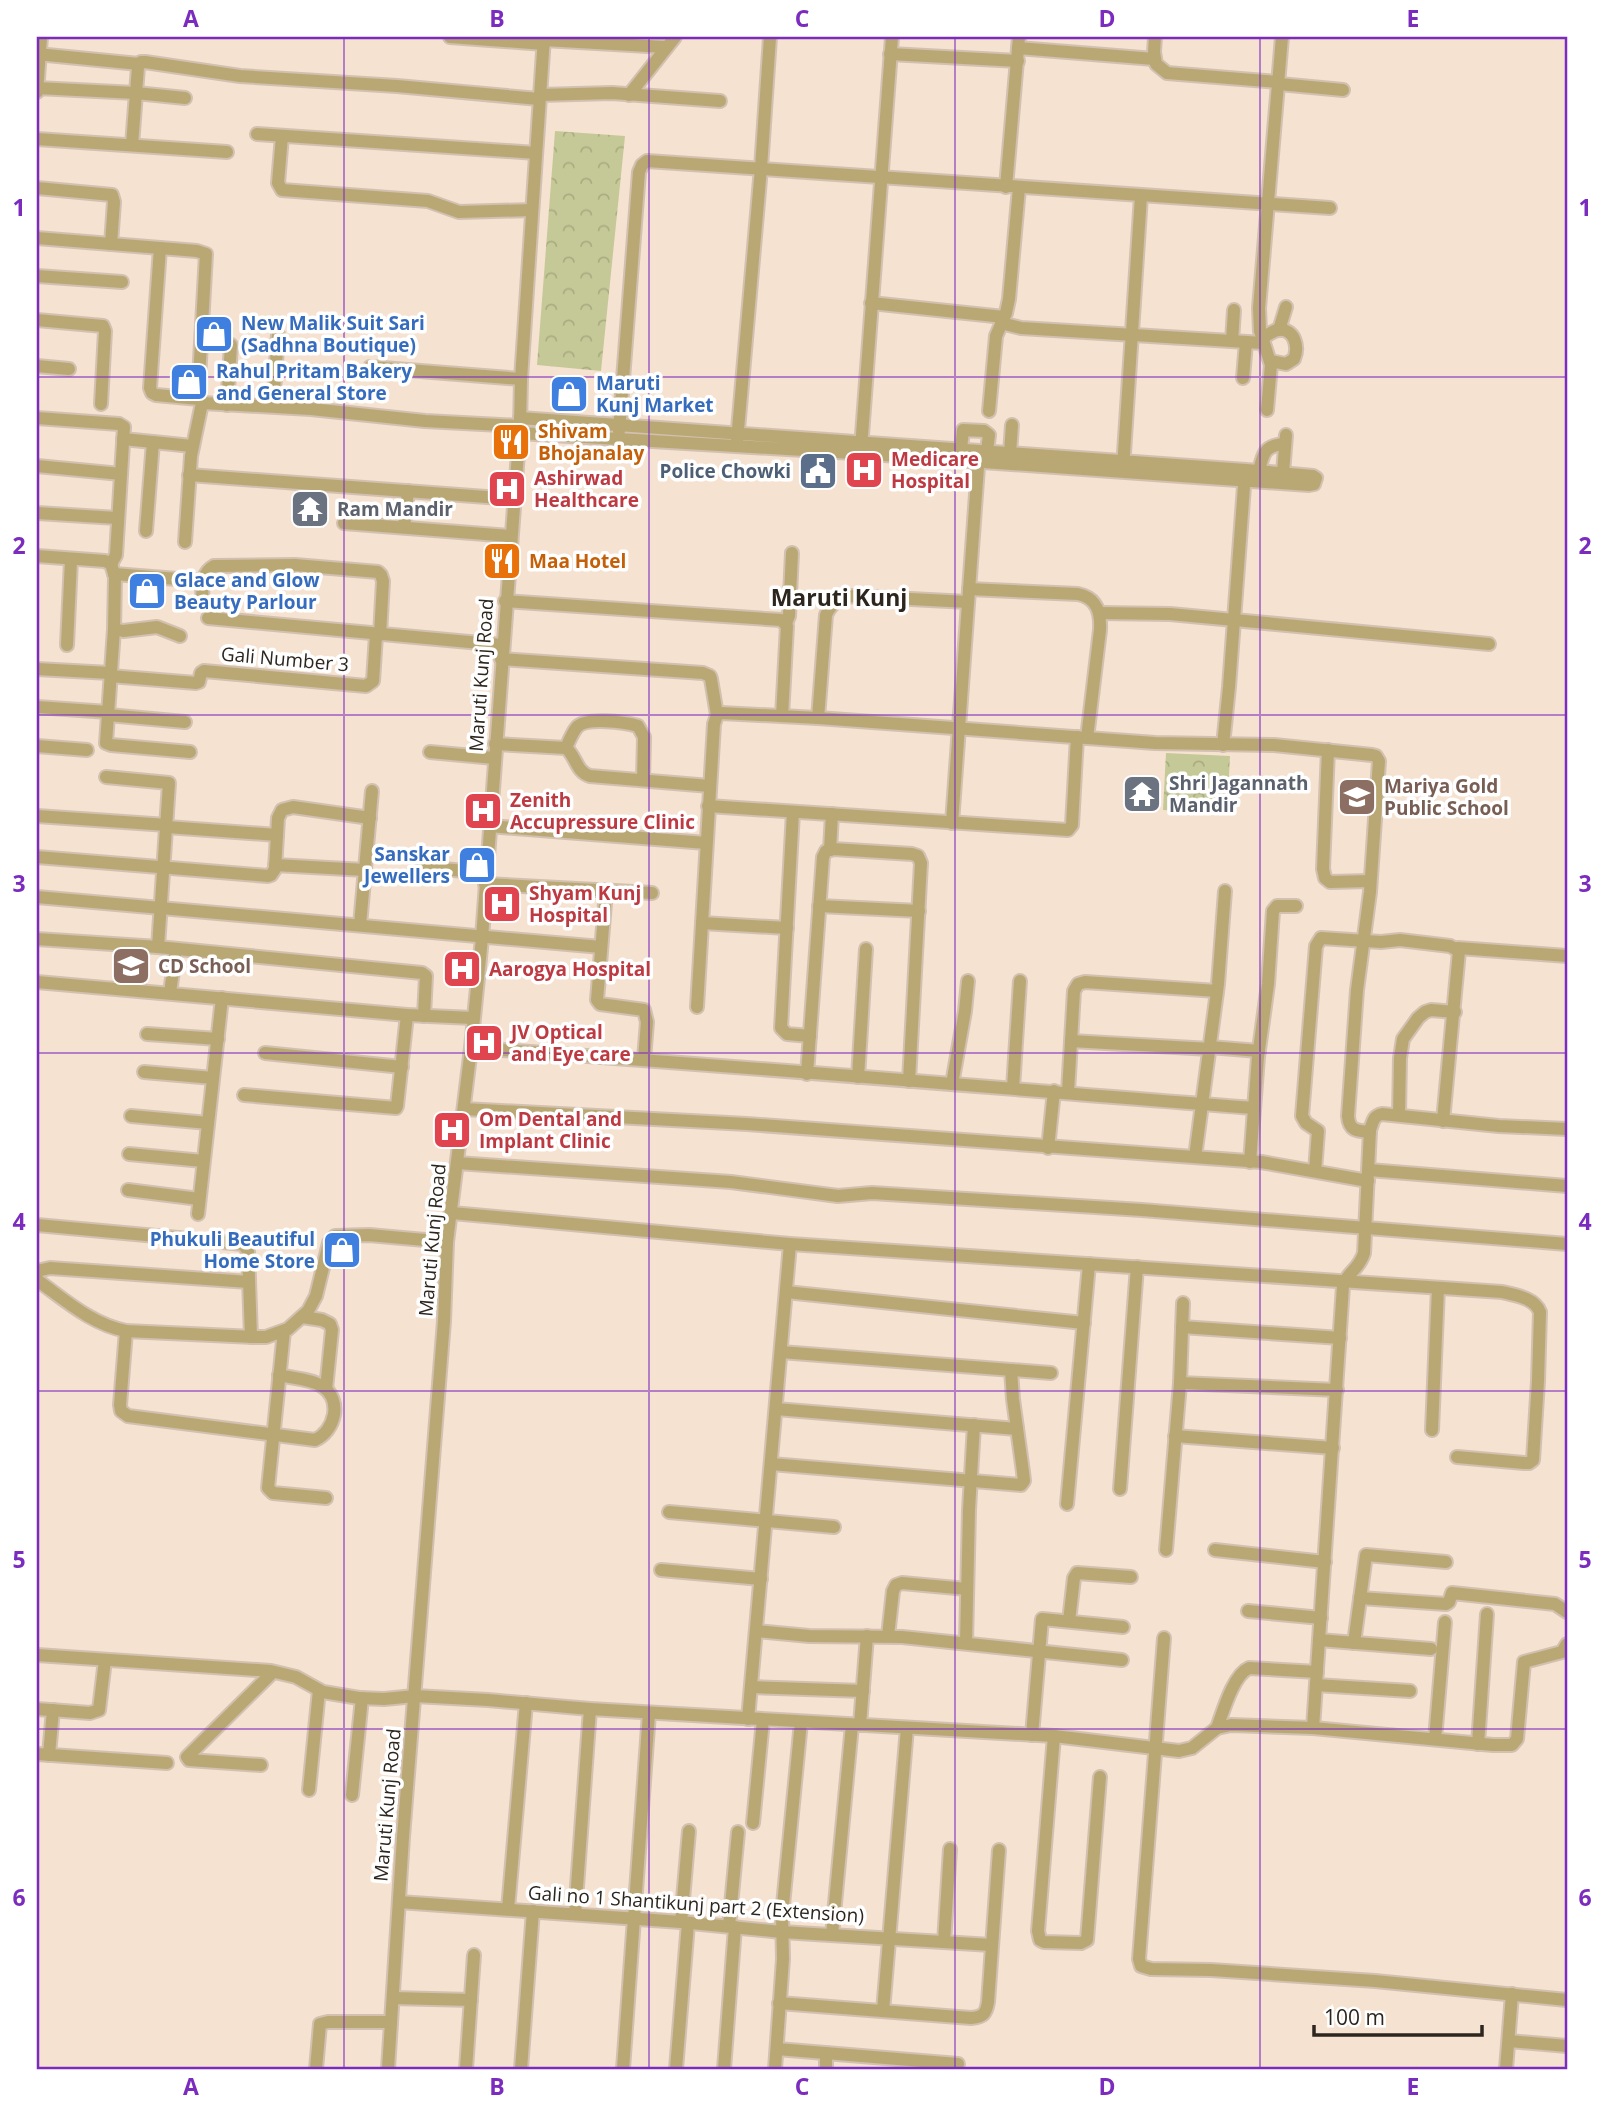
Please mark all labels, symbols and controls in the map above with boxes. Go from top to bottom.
text: A [183,2,199,34]
text: B [489,2,505,34]
text: C [795,2,809,34]
text: D [1098,2,1116,34]
text: E [1407,2,1419,34]
text: 1 [12,191,26,223]
text: 1 [1578,191,1592,223]
place label: New Malik Suit Sari (Sadhna Boutique) [241,310,425,358]
shop icon: New Malik Suit Sari (Sadhna Boutique) [193,313,235,355]
place label: Rahul Pritam Bakery and General Store [216,358,412,406]
shop icon: Rahul Pritam Bakery and General Store [168,361,210,403]
place label: Maruti Kunj Market [596,370,714,418]
shop icon: Maruti Kunj Market [548,373,590,415]
place label: Shivam Bhojanalay [538,418,645,466]
restaurant icon: Shivam Bhojanalay [490,421,532,463]
place label: Medicare Hospital [891,446,979,494]
hospital icon: Medicare Hospital [843,449,885,491]
public building icon: Police Chowki [797,450,839,492]
place label: Police Chowki [660,458,791,484]
place label: Ashirwad Healthcare [534,465,639,513]
hospital icon: Ashirwad Healthcare [486,468,528,510]
temple icon: Ram Mandir [289,488,331,530]
place label: Ram Mandir [337,496,453,522]
text: 2 [12,529,26,561]
text: 2 [1578,529,1592,561]
restaurant icon: Maa Hotel [481,540,523,582]
place label: Maa Hotel [529,548,626,574]
place label: Glace and Glow Beauty Parlour [174,567,320,615]
shop icon: Glace and Glow Beauty Parlour [126,570,168,612]
district label: Maruti Kunj [771,581,907,613]
street label: Maruti Kunj Road [463,597,499,753]
street label: Gali Number 3 [220,640,350,678]
place label: Shri Jagannath Mandir [1169,770,1308,818]
temple icon: Shri Jagannath Mandir [1121,773,1163,815]
place label: Mariya Gold Public School [1384,773,1509,821]
school or university icon: Mariya Gold Public School [1336,776,1378,818]
place label: Zenith Accupressure Clinic [510,787,695,835]
hospital icon: Zenith Accupressure Clinic [462,790,504,832]
place label: Sanskar Jewellers [362,841,450,889]
shop icon: Sanskar Jewellers [456,844,498,886]
text: 3 [12,867,26,899]
text: 3 [1578,867,1592,899]
place label: Shyam Kunj Hospital [529,880,641,928]
hospital icon: Shyam Kunj Hospital [481,883,523,925]
school or university icon: CD School [110,945,152,987]
hospital icon: Aarogya Hospital [441,948,483,990]
place label: CD School [158,953,251,979]
place label: Aarogya Hospital [489,956,651,982]
place label: JV Optical and Eye care [509,1019,631,1067]
hospital icon: JV Optical and Eye care [463,1022,505,1064]
place label: Om Dental and Implant Clinic [479,1106,622,1154]
hospital icon: Om Dental and Implant Clinic [431,1109,473,1151]
street label: Maruti Kunj Road [412,1162,452,1318]
text: 4 [12,1205,26,1237]
text: 4 [1578,1205,1592,1237]
place label: Phukuli Beautiful Home Store [150,1226,315,1274]
shop icon: Phukuli Beautiful Home Store [321,1229,363,1271]
text: 5 [12,1543,26,1575]
text: 5 [1578,1543,1592,1575]
street label: Maruti Kunj Road [367,1727,407,1883]
street label: Gali no 1 Shantikunj part 2 (Extension) [527,1879,865,1929]
text: 6 [12,1881,26,1913]
text: 6 [1578,1881,1592,1913]
scale bar [1314,1994,1482,2038]
text: 100 m [1324,2003,1385,2031]
text: A [183,2070,199,2102]
text: B [489,2070,505,2102]
text: C [795,2070,809,2102]
text: D [1098,2070,1116,2102]
text: E [1407,2070,1419,2102]

